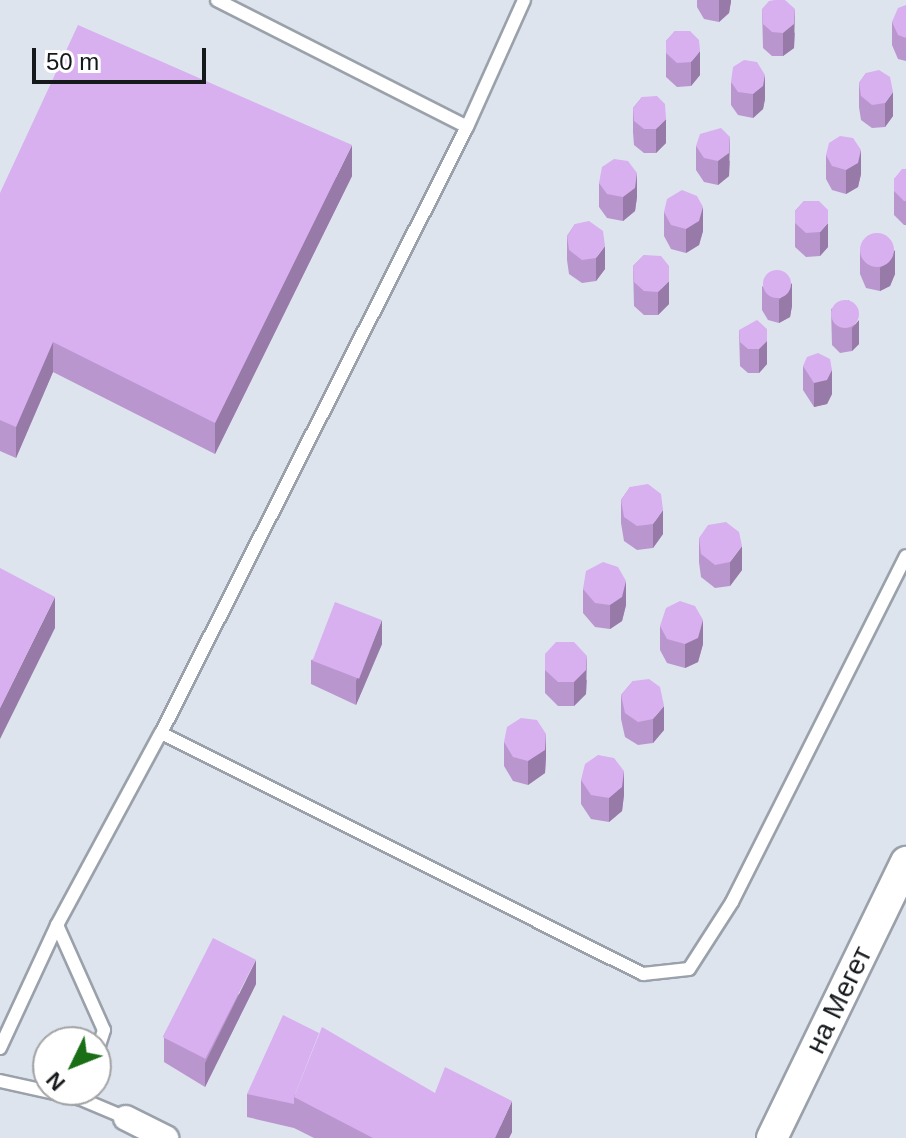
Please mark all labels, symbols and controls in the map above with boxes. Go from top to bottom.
scale bar [36,32,210,82]
text: 50 m [46,48,99,75]
street label: на Мегет [799,941,879,1059]
north arrow [32,1026,112,1106]
text: N [41,1067,70,1096]

